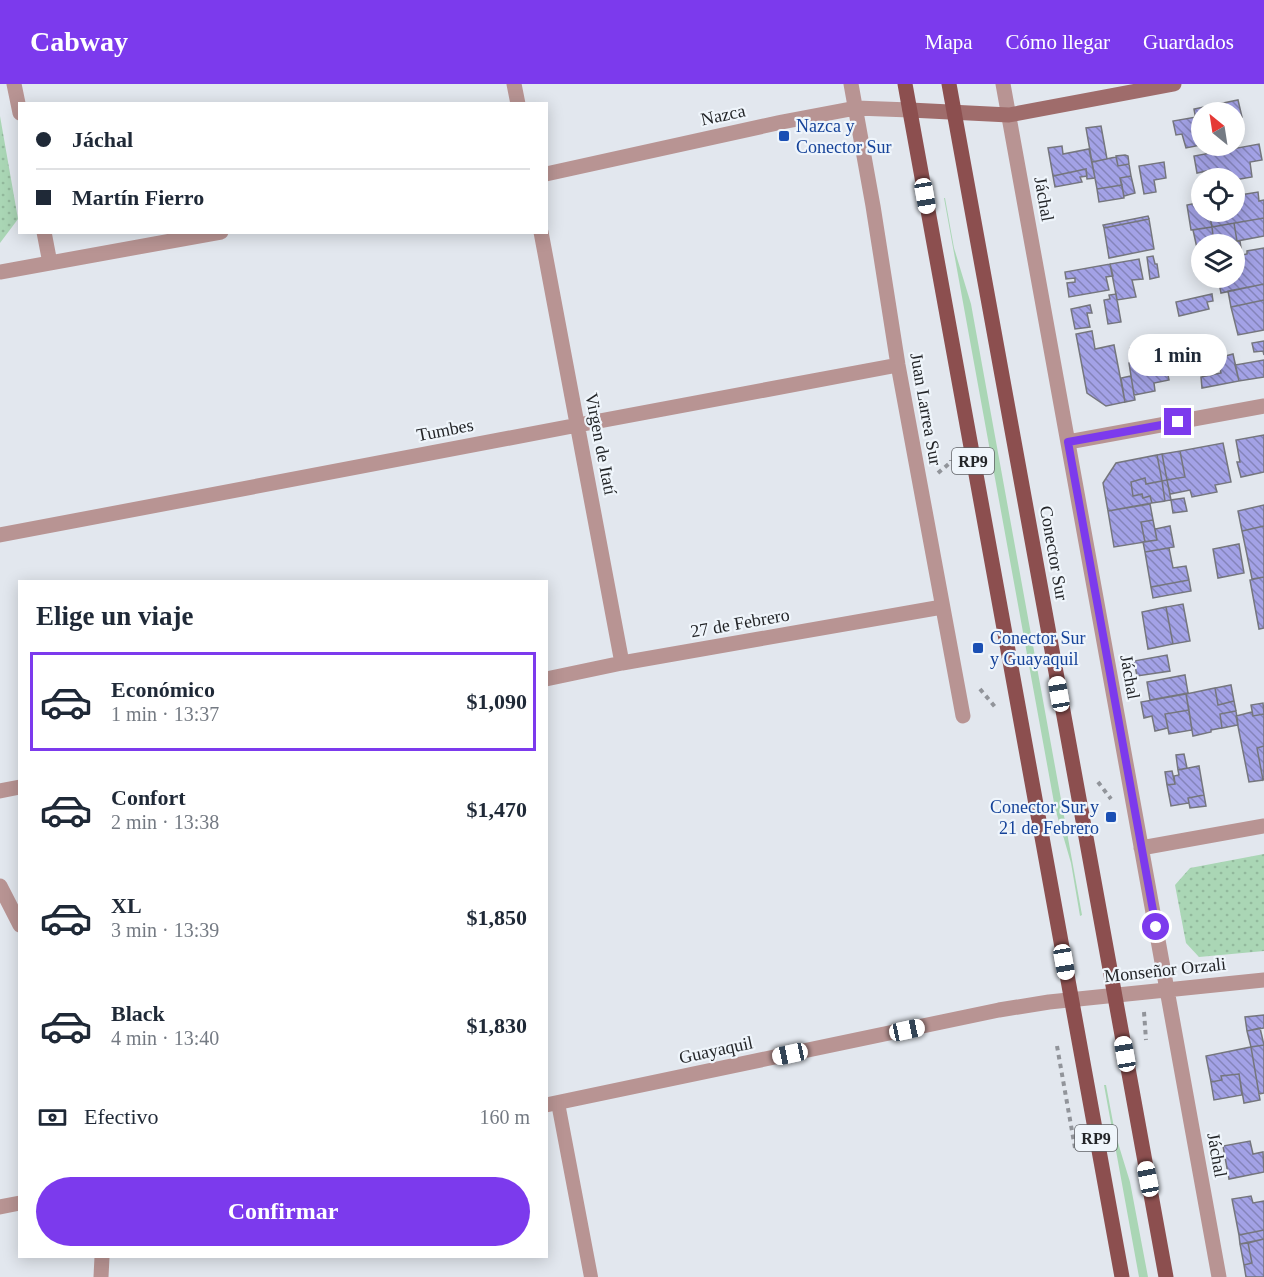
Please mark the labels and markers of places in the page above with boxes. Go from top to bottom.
place label: Nazca y Conector Sur [796,116,891,157]
marker: Nazca y Conector Sur [777,129,791,143]
place label: Conector Sur y Guayaquil [990,628,1085,669]
marker: Conector Sur y Guayaquil [971,641,985,655]
place label: Conector Sur y 21 de Febrero [990,797,1099,838]
marker: Conector Sur y 21 de Febrero [1104,810,1118,824]

